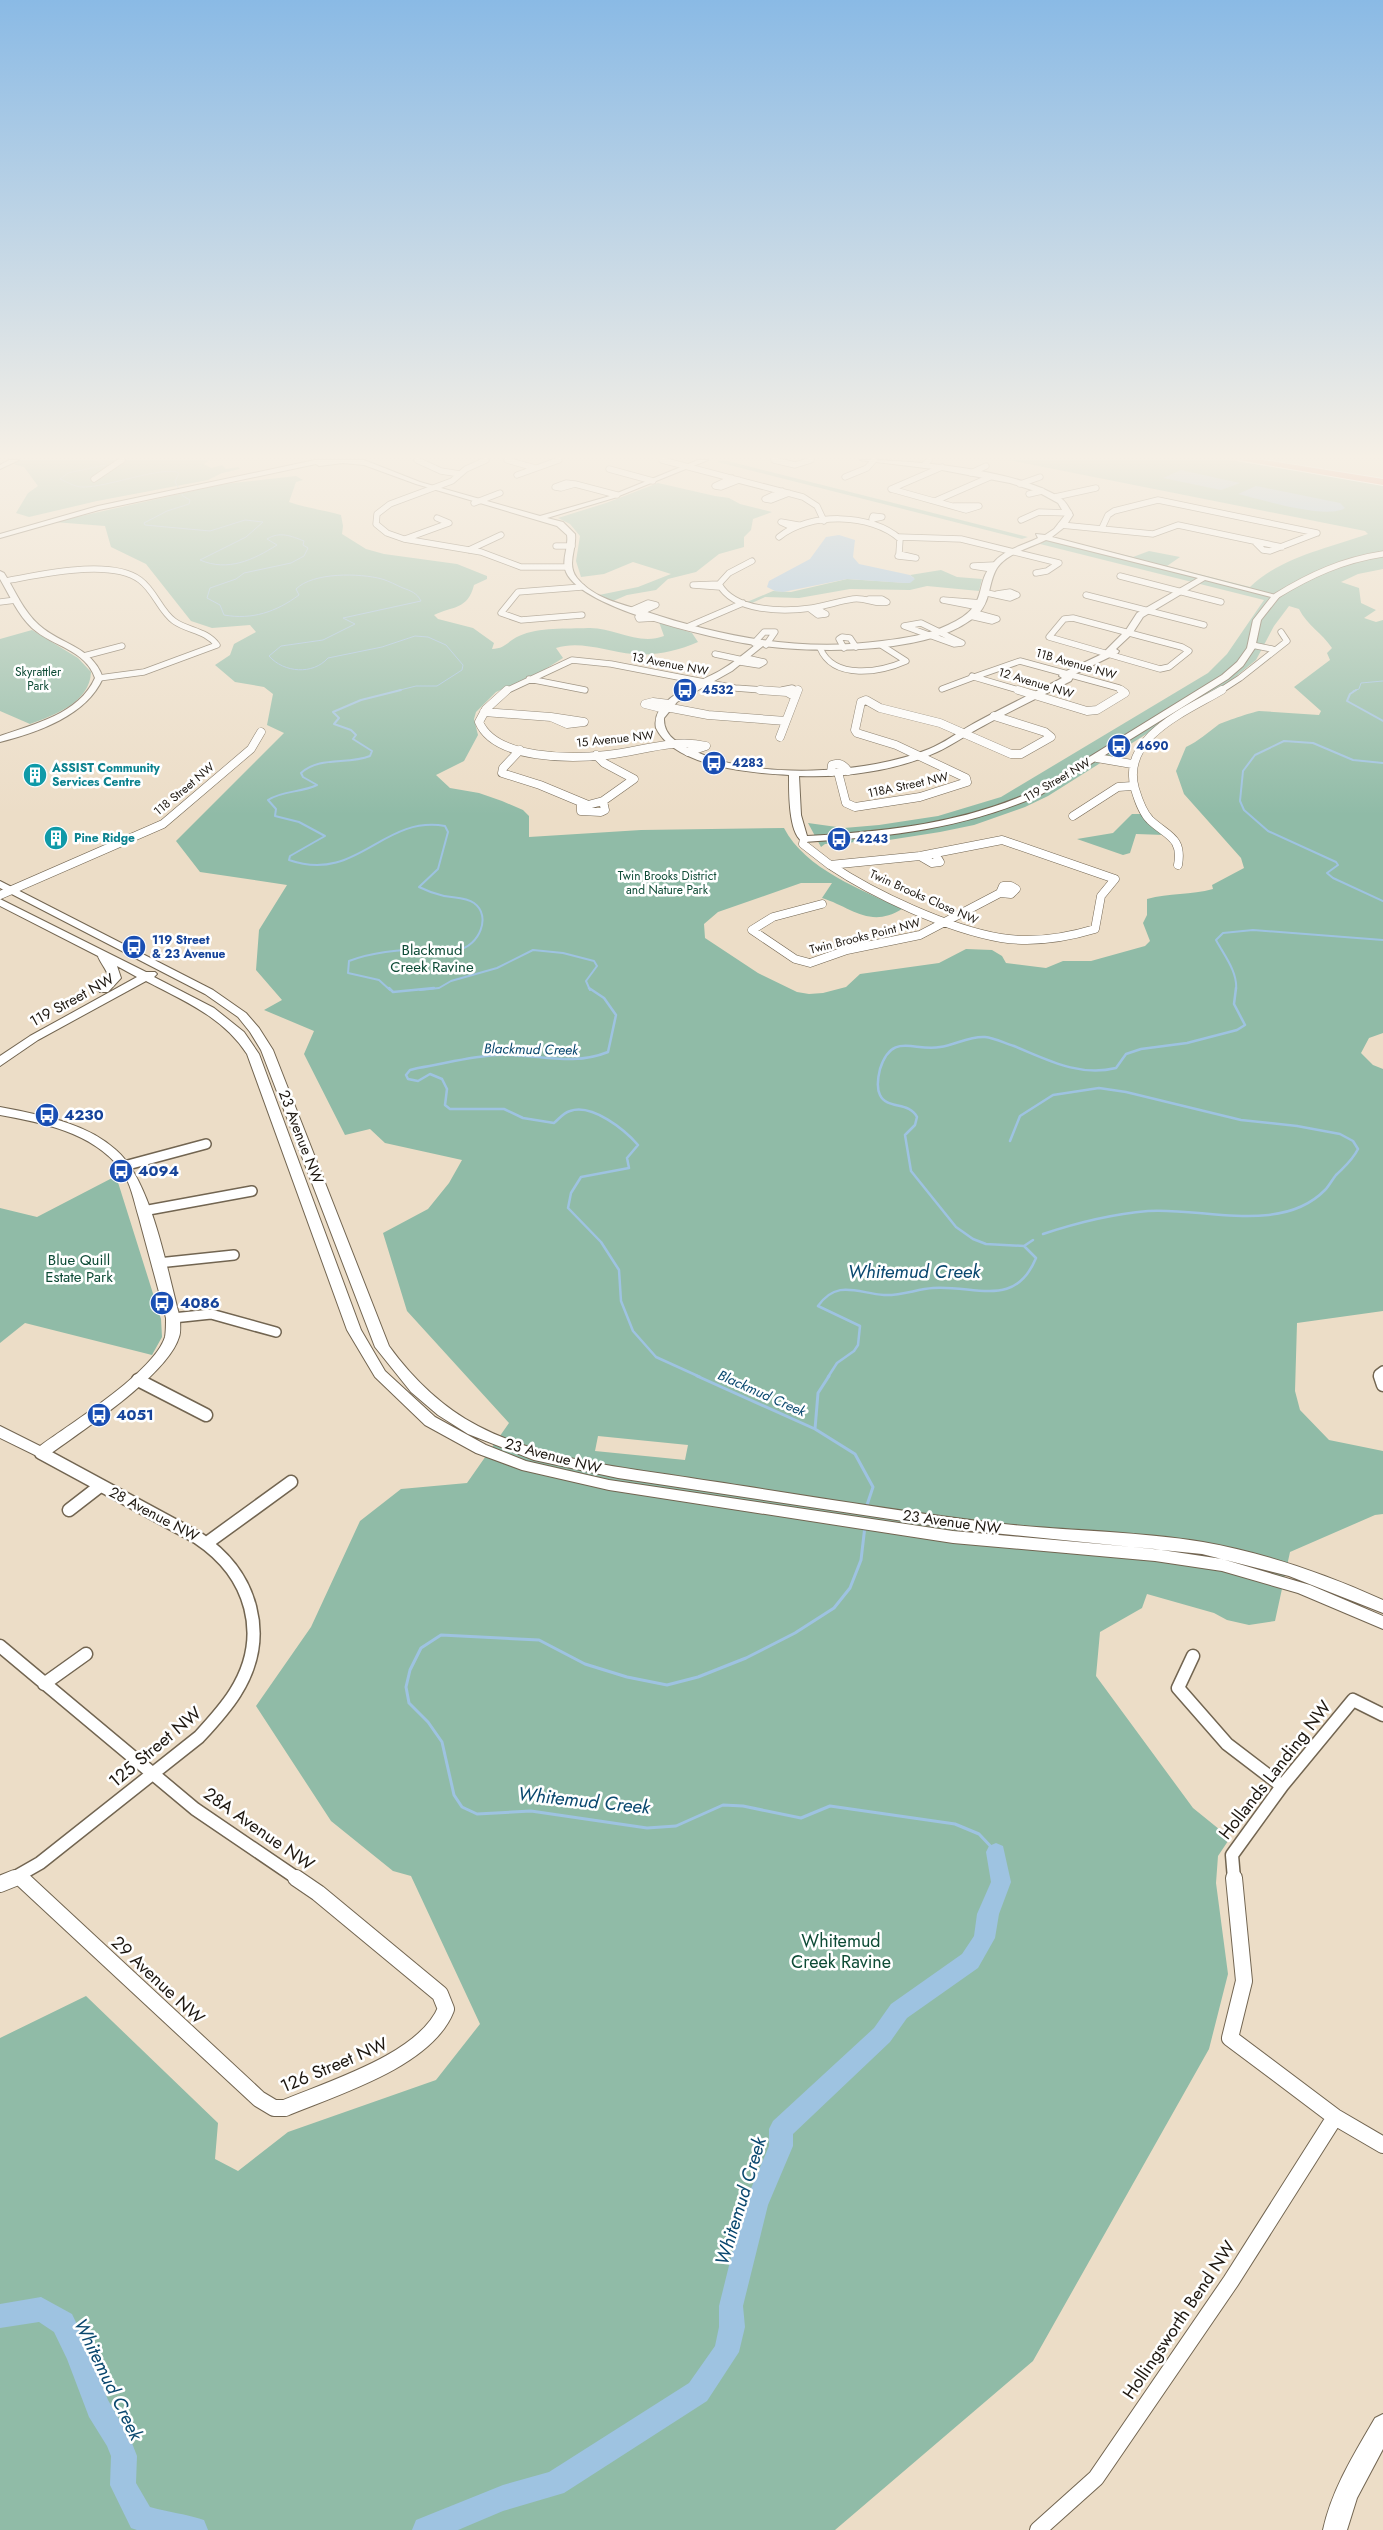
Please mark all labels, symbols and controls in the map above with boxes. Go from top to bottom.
street label: 11B Avenue NW [1033,644,1119,684]
street label: 13 Avenue NW [630,648,710,680]
park label: Skyrattler Park [15,663,62,695]
street label: 12 Avenue NW [996,663,1076,703]
bus stop icon: 4532 [672,677,698,703]
place label: 4532 [702,681,734,699]
street label: 15 Avenue NW [575,726,655,752]
bus stop icon: 4690 [1106,733,1132,759]
place label: 4690 [1136,737,1168,755]
bus stop icon: 4283 [701,750,727,776]
street label: 119 Street NW [1020,753,1094,806]
place label: 4283 [732,754,764,772]
street label: 118 Street NW [150,758,218,820]
place label: ASSIST Community Services Centre [51,759,161,791]
building icon: ASSIST Community Services Centre [22,762,48,788]
street label: 118A Street NW [866,768,950,802]
building icon: Pine Ridge [43,825,69,851]
bus stop icon: 4243 [826,826,852,852]
place label: Pine Ridge [74,829,135,847]
place label: 4243 [856,830,889,848]
street label: Twin Brooks Close NW [867,865,981,929]
park label: Twin Brooks District and Nature Park [618,867,716,899]
street label: Twin Brooks Point NW [808,913,922,958]
place label: 119 Street & 23 Avenue [152,931,226,963]
bus stop icon: 119 Street & 23 Avenue [121,934,147,960]
park label: Blackmud Creek Ravine [390,939,474,978]
street label: 119 Street NW [26,968,118,1032]
water label: Blackmud Creek [484,1038,579,1060]
street label: 23 Avenue NW [273,1087,329,1187]
bus stop icon: 4230 [34,1102,60,1128]
place label: 4230 [64,1104,104,1126]
bus stop icon: 4094 [108,1158,134,1184]
place label: 4094 [138,1160,179,1182]
park label: Blue Quill Estate Park [45,1249,113,1288]
water label: Whitemud Creek [848,1258,981,1285]
bus stop icon: 4086 [149,1290,175,1316]
place label: 4086 [180,1292,220,1314]
water label: Blackmud Creek [715,1365,810,1422]
bus stop icon: 4051 [86,1402,112,1428]
place label: 4051 [116,1404,154,1426]
street label: 23 Avenue NW [502,1433,604,1479]
street label: 28 Avenue NW [105,1481,203,1547]
street label: 23 Avenue NW [901,1504,1003,1540]
street label: Hollands Landing NW [1212,1695,1338,1845]
street label: 125 Street NW [103,1700,207,1794]
water label: Whitemud Creek [517,1780,652,1821]
street label: 28A Avenue NW [198,1781,320,1877]
park label: Whitemud Creek Ravine [791,1928,891,1975]
street label: 29 Avenue NW [106,1930,211,2030]
street label: 126 Street NW [276,2031,392,2099]
water label: Whitemud Creek [708,2133,773,2269]
street label: Hollingsworth Bend NW [1116,2236,1242,2404]
water label: Whitemud Creek [67,2314,150,2446]

